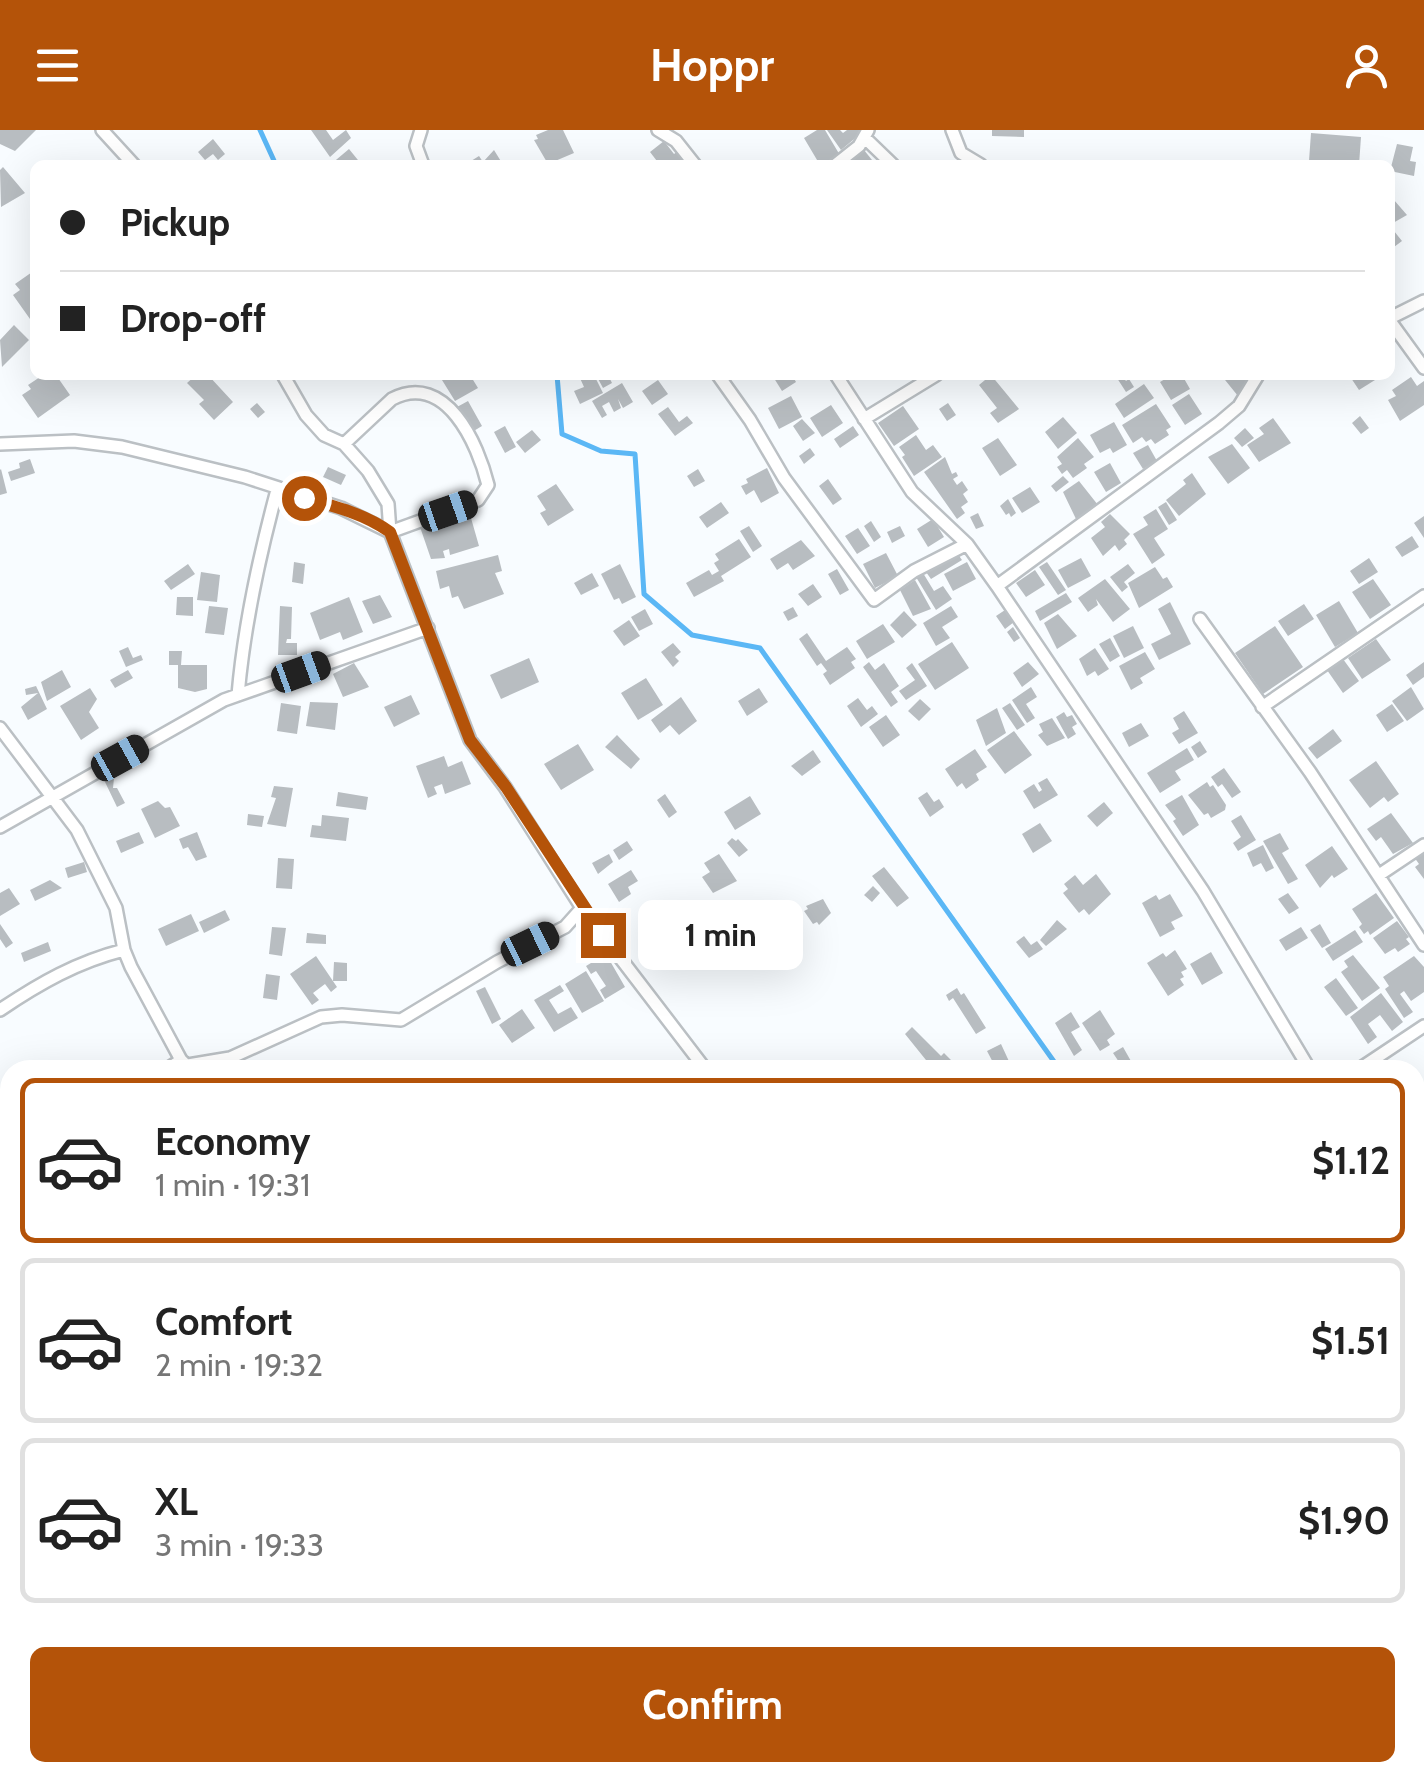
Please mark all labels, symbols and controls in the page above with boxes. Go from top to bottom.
icon: menu [30,38,85,93]
text: Hoppr [650,38,774,92]
icon: person [1339,38,1394,93]
text: Pickup [120,199,230,246]
text: Drop-off [120,295,266,342]
route start [282,476,327,521]
car [415,487,481,535]
car [268,648,334,696]
car [86,730,154,786]
callout: 1 min [638,900,803,970]
route end [581,913,626,958]
text: 1 min [684,915,757,954]
car [496,917,564,971]
icon: car [35,1116,125,1206]
text: Economy [155,1118,310,1165]
text: $1.12 [1312,1137,1390,1184]
text: 1 min · 19:31 [155,1165,310,1204]
icon: car [35,1296,125,1386]
text: Comfort [155,1298,292,1345]
text: $1.51 [1311,1317,1390,1364]
text: 2 min · 19:32 [155,1345,323,1384]
icon: car [35,1476,125,1566]
text: XL [155,1478,198,1525]
text: $1.90 [1298,1497,1390,1544]
text: 3 min · 19:33 [155,1525,324,1564]
button: Confirm [30,1647,1395,1762]

